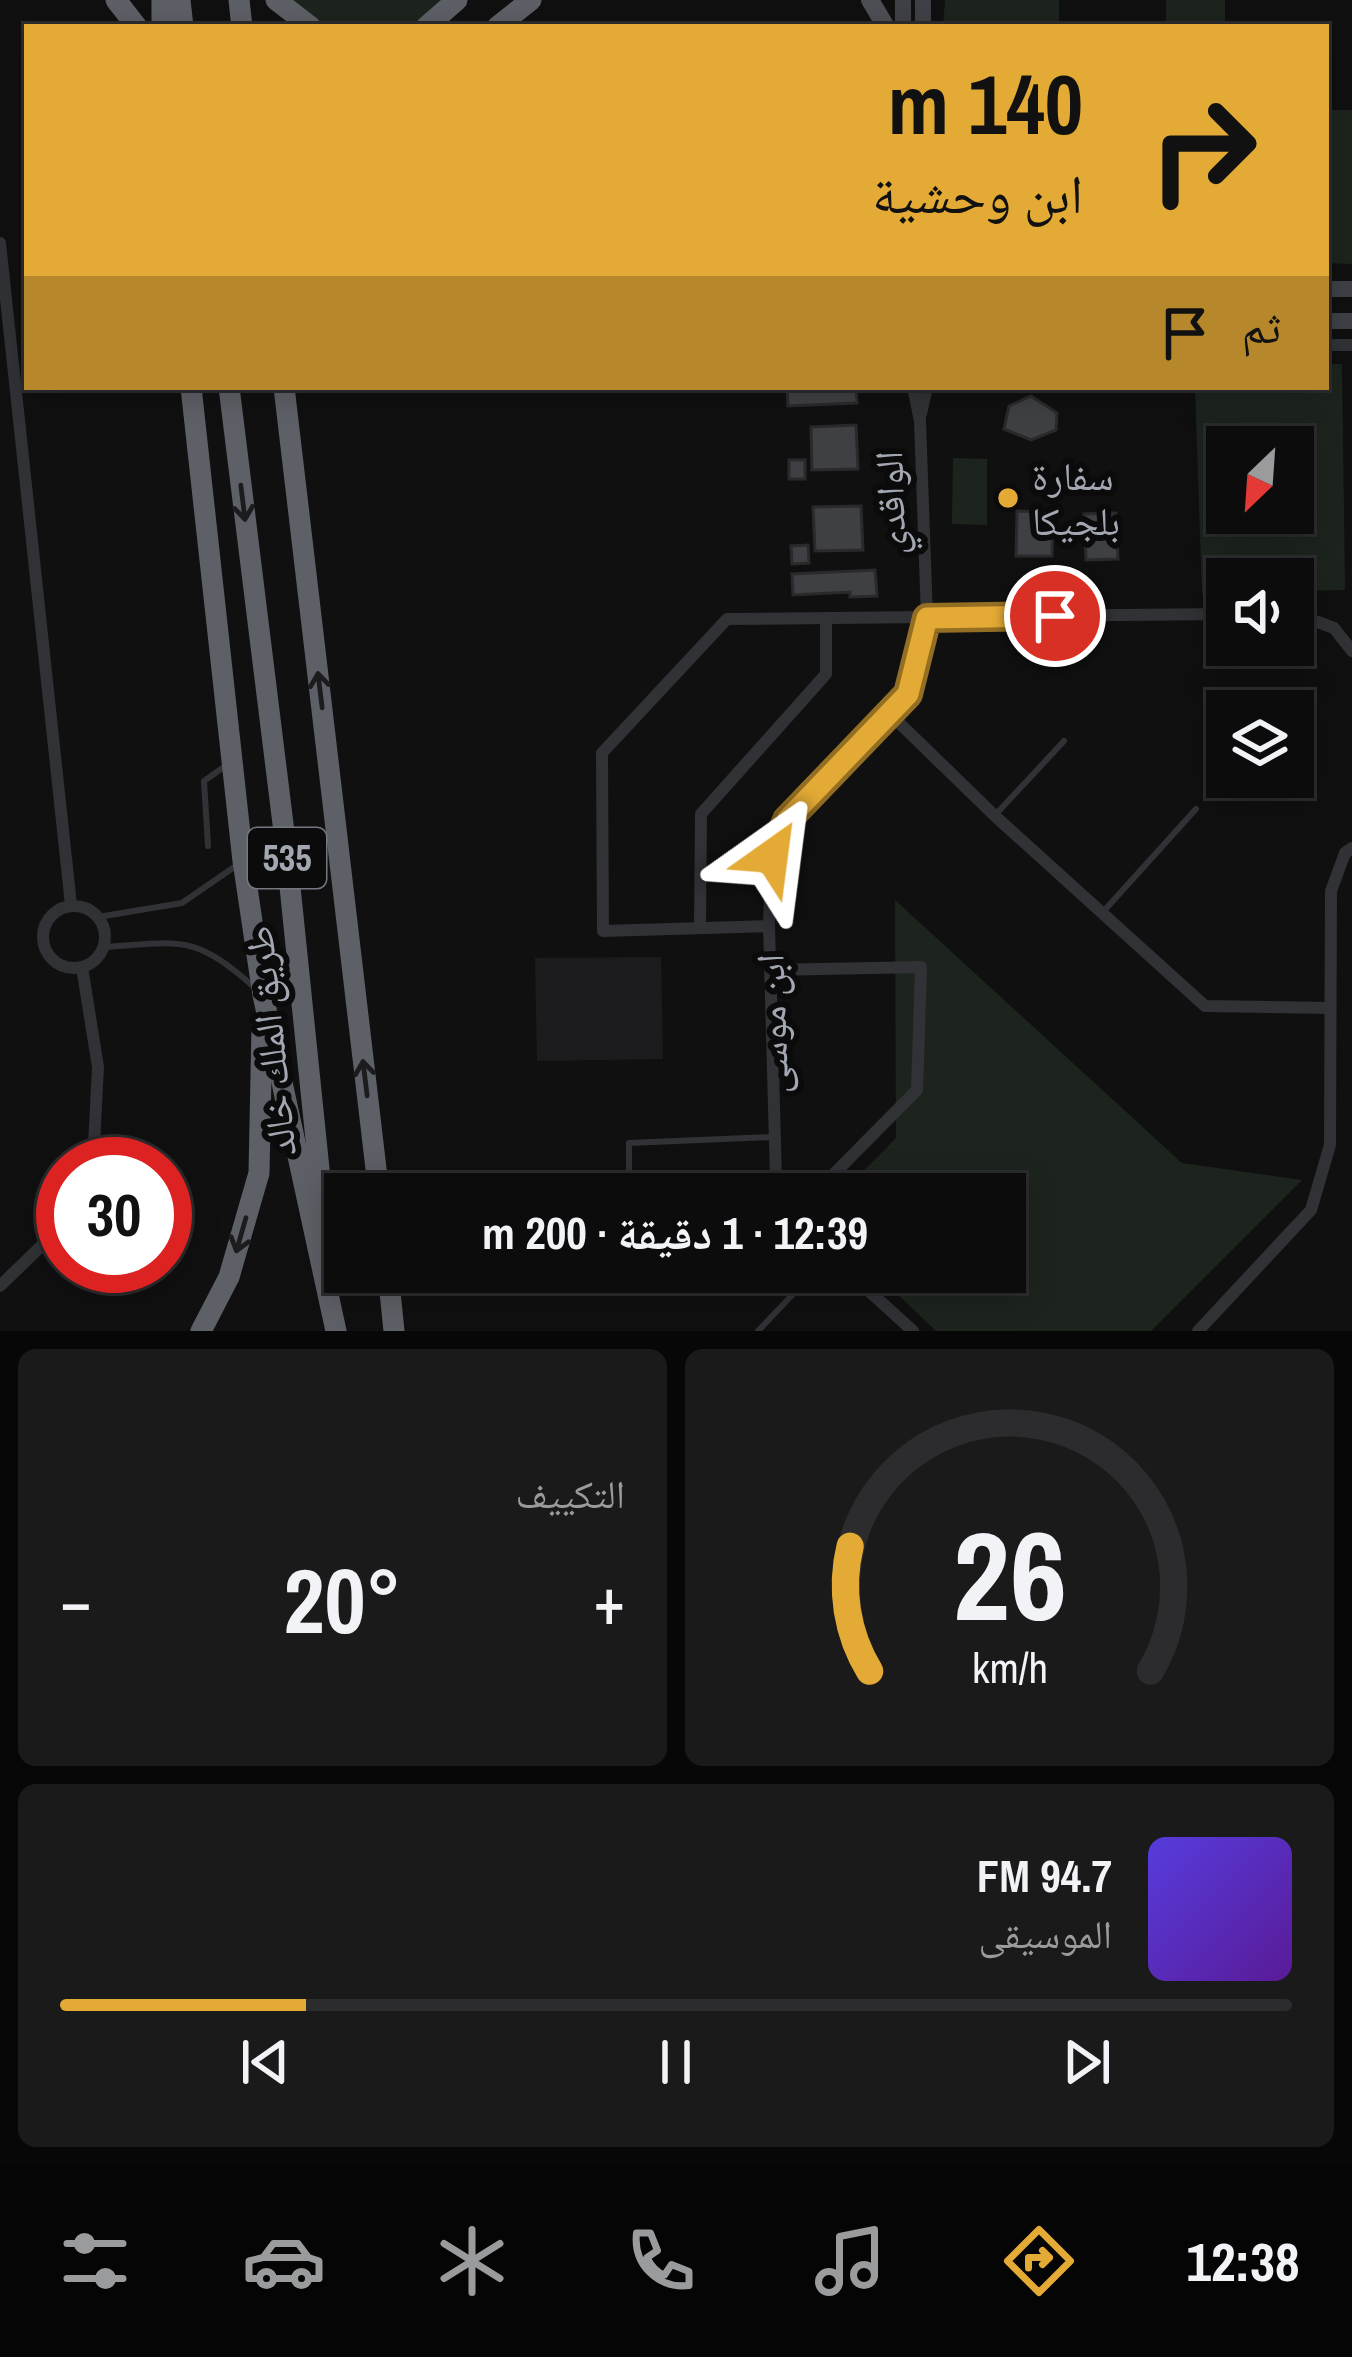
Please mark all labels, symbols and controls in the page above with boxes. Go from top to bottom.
text: 140 m [888,47,1083,160]
icon: right [1125,72,1281,228]
text: ابن وحشية [872,157,1083,230]
text: ثم [1242,296,1281,357]
icon: arrive [1152,300,1218,366]
north arrow [1206,426,1314,534]
map controls [1206,426,1314,798]
street label: الواقدي [862,450,924,556]
place label: سفارة بلجيكا [1032,450,1120,547]
one-way arrow [232,483,255,522]
marker: سفارة بلجيكا [995,485,1021,511]
button: sound [1206,558,1314,666]
pin [1004,565,1106,667]
icon: arrive [1022,583,1088,649]
one-way arrow [308,672,330,711]
button: layers [1206,690,1314,798]
position arrow [709,793,835,919]
road number: 535 [248,828,326,888]
street label: طريق الملك خالد [232,923,308,1159]
street label: ابن موسى [744,953,800,1095]
one-way arrow [353,1059,376,1098]
speed limit sign: 30 [36,1137,192,1293]
text: 12:39 · 1 دقيقة · 200 m [482,1202,868,1263]
one-way arrow [229,1216,251,1254]
text: التكييف [516,1468,625,1520]
text: 26 [953,1491,1066,1659]
text: 20° [283,1540,402,1661]
text: − [60,1556,92,1645]
text: + [593,1556,625,1645]
text: km/h [971,1638,1048,1695]
text: 94.7 FM [977,1845,1112,1906]
text: الموسيقى [979,1908,1112,1960]
icon: previous [232,2029,298,2095]
icon: pause [643,2029,709,2095]
icon: next [1054,2029,1120,2095]
icon: filters [53,2219,137,2303]
icon: car [242,2219,326,2303]
icon: climate [430,2219,514,2303]
icon: phone [619,2219,703,2303]
icon: music [808,2219,892,2303]
icon: directions [997,2219,1081,2303]
text: 12:38 [1186,2225,1300,2298]

